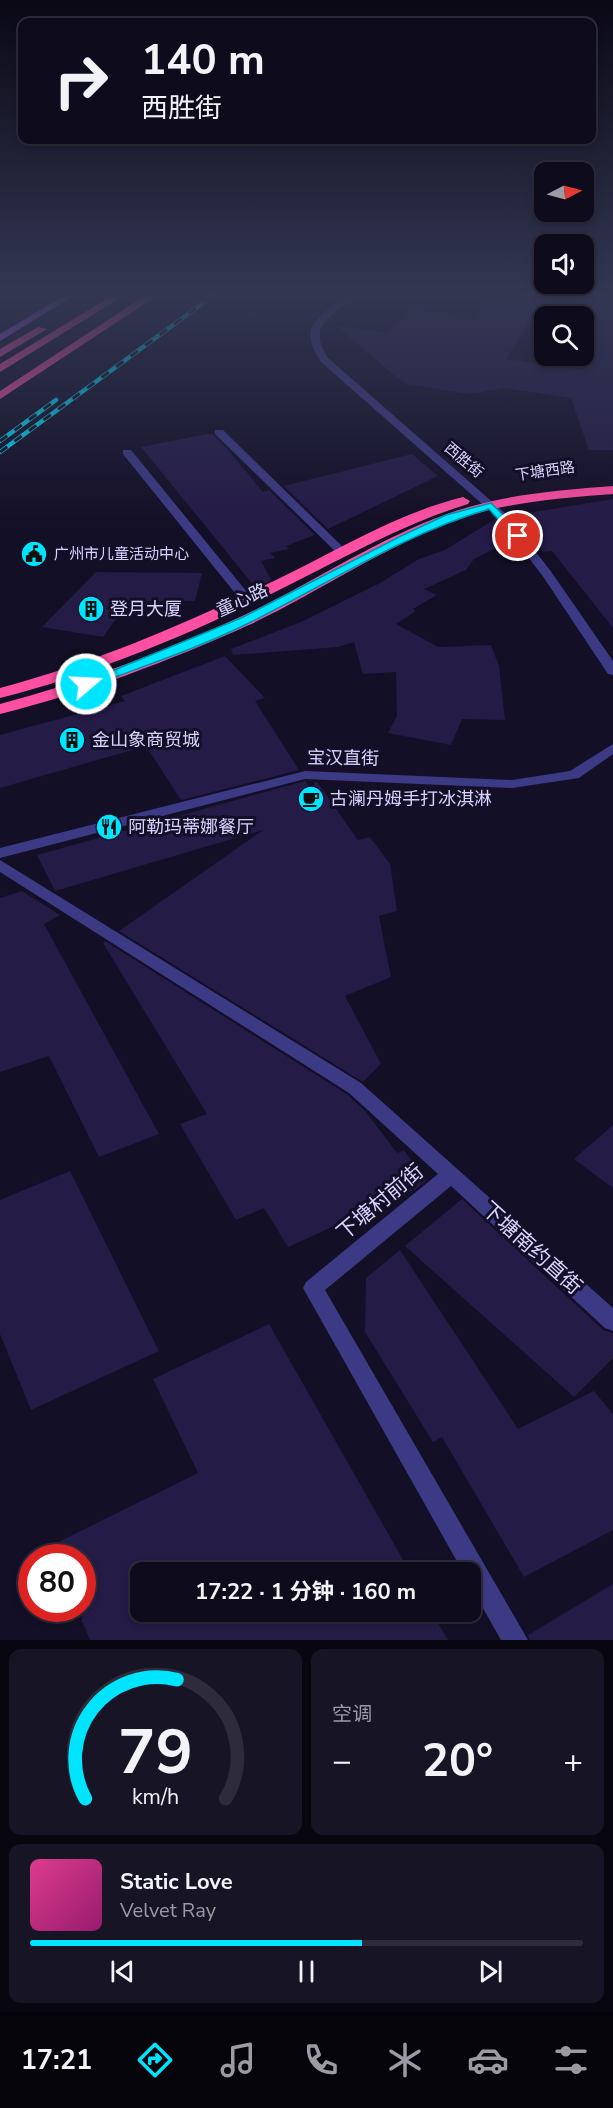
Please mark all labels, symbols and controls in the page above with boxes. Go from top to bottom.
text: 140 m [141,32,265,89]
icon: right [42,42,120,120]
text: 西胜街 [141,90,222,127]
north arrow [534,162,594,222]
map controls [534,162,594,366]
button: sound [534,234,594,294]
button: search [534,306,594,366]
street label: 西胜街 [440,438,488,482]
street label: 下塘西路 [514,457,576,485]
pin [492,510,543,561]
icon: arrive [501,519,534,552]
public building icon: 广州市儿童活动中心 [19,539,49,569]
place label: 广州市儿童活动中心 [54,544,189,564]
street label: 童心路 [212,578,272,622]
building icon: 登月大厦 [76,594,106,624]
place label: 登月大厦 [110,597,182,621]
position arrow [54,652,118,716]
building icon: 金山象商贸城 [57,725,87,755]
place label: 金山象商贸城 [92,728,200,752]
street label: 宝汉直街 [307,745,379,771]
cafe icon: 古澜丹姆手打冰淇淋 [296,784,326,814]
place label: 古澜丹姆手打冰淇淋 [330,787,492,811]
restaurant icon: 阿勒玛蒂娜餐厅 [94,812,124,842]
place label: 阿勒玛蒂娜餐厅 [128,815,254,839]
street label: 下塘村前街 [331,1158,429,1246]
street label: 下塘南约直街 [476,1195,588,1301]
speed limit sign: 80 [18,1544,96,1622]
text: 17:22 · 1 分钟 · 160 m [195,1577,416,1607]
text: 空调 [332,1701,372,1728]
text: 79 [118,1710,193,1795]
text: 20° [422,1731,493,1792]
text: − [332,1739,352,1784]
text: + [563,1739,583,1784]
text: km/h [132,1782,179,1812]
text: Static Love [120,1867,233,1897]
text: Velvet Ray [120,1897,216,1924]
icon: previous [106,1955,139,1988]
icon: pause [290,1955,323,1988]
icon: next [474,1955,507,1988]
icon: directions [134,2039,176,2081]
icon: music [217,2039,259,2081]
icon: phone [300,2039,342,2081]
icon: climate [384,2039,426,2081]
icon: car [467,2039,509,2081]
icon: filters [550,2039,592,2081]
text: 17:21 [21,2042,92,2079]

